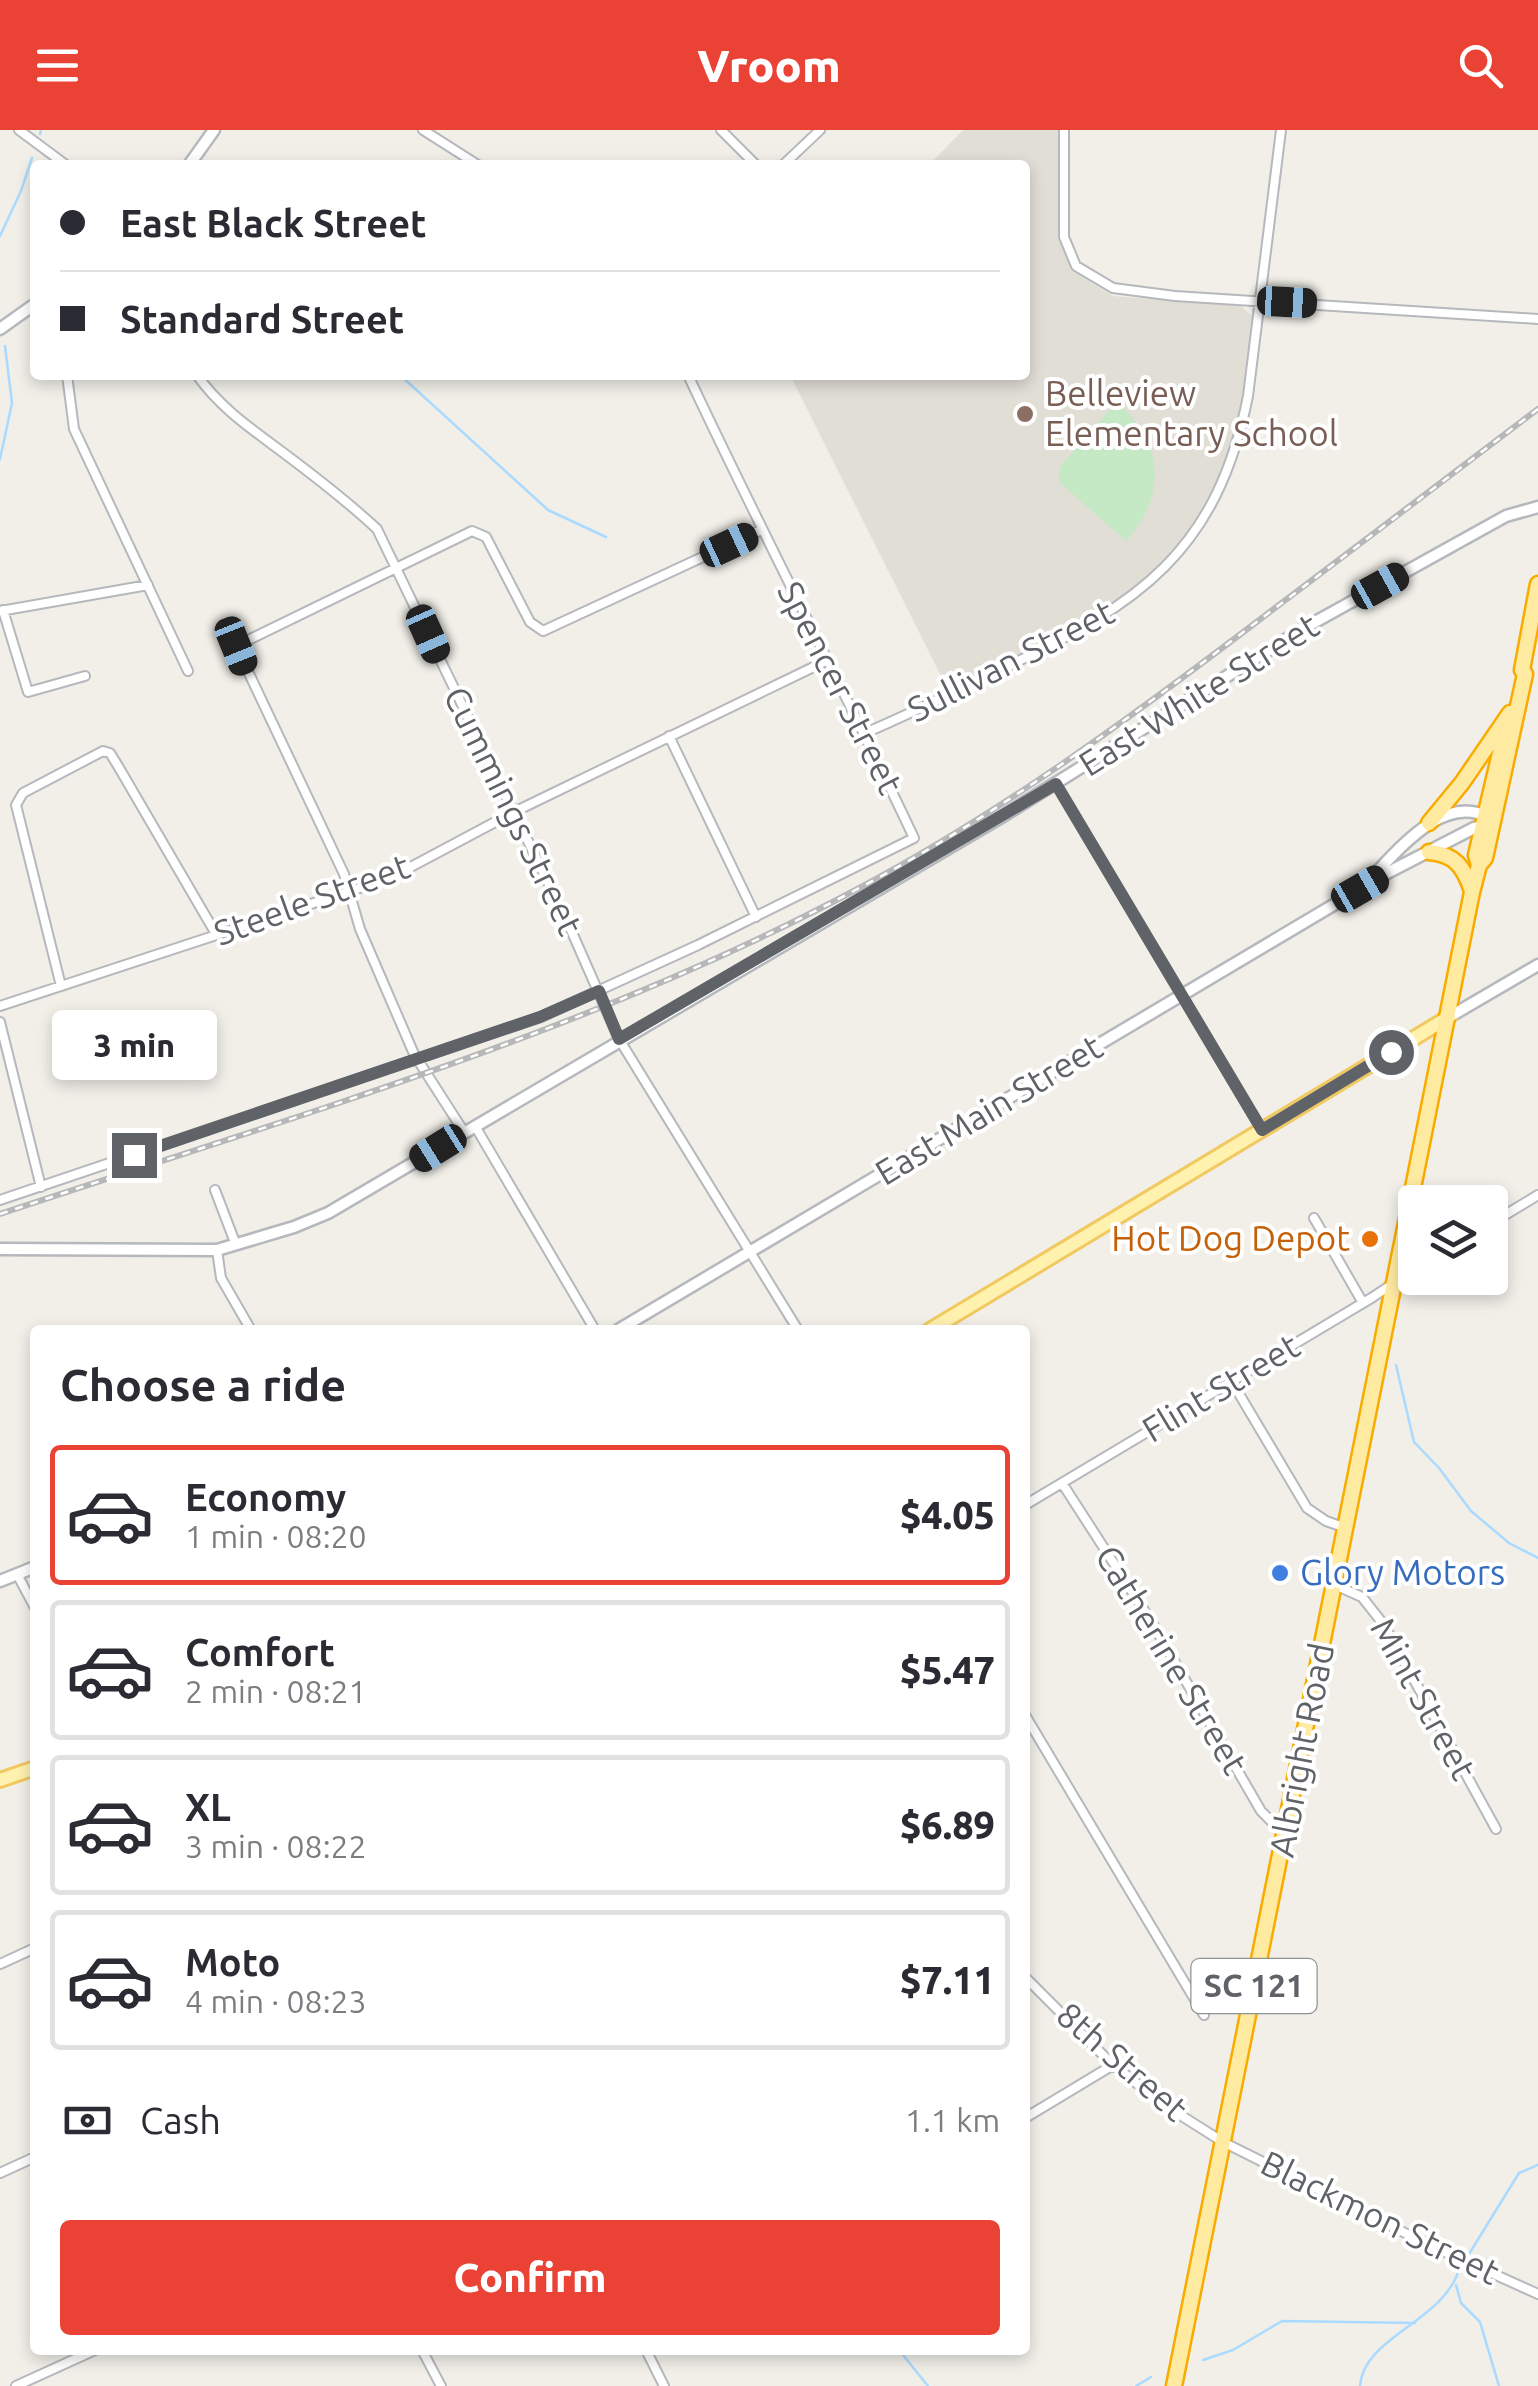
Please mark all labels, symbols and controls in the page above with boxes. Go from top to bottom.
icon: menu [30,38,85,93]
icon: search [1453,38,1508,93]
text: Vroom [697,40,841,91]
text: East Black Street [120,202,426,244]
car [1256,285,1318,319]
text: Standard Street [120,298,404,340]
place label: Belleview Elementary School [1045,373,1338,453]
marker: Belleview Elementary School [1014,403,1036,425]
car [695,519,763,571]
car [1346,558,1414,614]
street label: Spencer Street [770,575,912,800]
street label: Sullivan Street [901,591,1120,729]
car [402,600,454,668]
street label: East White Street [1072,604,1326,784]
car [211,613,261,679]
street label: Cummings Street [437,680,591,941]
street label: Steele Street [209,845,415,953]
car [1327,861,1393,917]
callout: 3 min [52,1010,216,1080]
street label: East Main Street [868,1026,1109,1193]
text: 3 min [94,1027,175,1063]
route start [1369,1030,1414,1075]
car [405,1119,471,1177]
route end [112,1133,157,1178]
map controls [1398,1185,1508,1295]
button: layers [1398,1185,1508,1295]
place label: Hot Dog Depot [1111,1218,1350,1258]
marker: Hot Dog Depot [1359,1228,1381,1250]
street label: Flint Street [1135,1325,1306,1449]
text: Choose a ride [60,1359,346,1410]
icon: car [65,1470,155,1560]
text: Economy [185,1476,346,1518]
text: $4.05 [900,1494,995,1536]
text: 1 min · 08:20 [185,1518,367,1554]
street label: Catherine Street [1088,1538,1256,1781]
place label: Glory Motors [1300,1552,1505,1592]
marker: Glory Motors [1269,1562,1291,1584]
street label: Mint Street [1363,1611,1485,1786]
icon: car [65,1625,155,1715]
text: Comfort [185,1631,335,1673]
street label: Albright Road [1261,1640,1341,1860]
text: $5.47 [900,1649,995,1691]
text: 2 min · 08:21 [185,1673,367,1709]
icon: car [65,1780,155,1870]
text: XL [185,1786,231,1828]
text: $6.89 [900,1804,995,1846]
text: 3 min · 08:22 [185,1828,367,1864]
icon: car [65,1935,155,2025]
text: Moto [185,1941,280,1983]
text: $7.11 [900,1959,995,2001]
road number: SC 121 [1192,1959,1316,2013]
text: 4 min · 08:23 [185,1983,367,2019]
street label: 8th Street [1049,1994,1196,2129]
icon: cash [60,2093,115,2148]
text: Cash [140,2099,221,2141]
text: 1.1 km [905,2102,1000,2138]
street label: Blackmon Street [1255,2142,1506,2292]
button: Confirm [60,2220,1000,2335]

